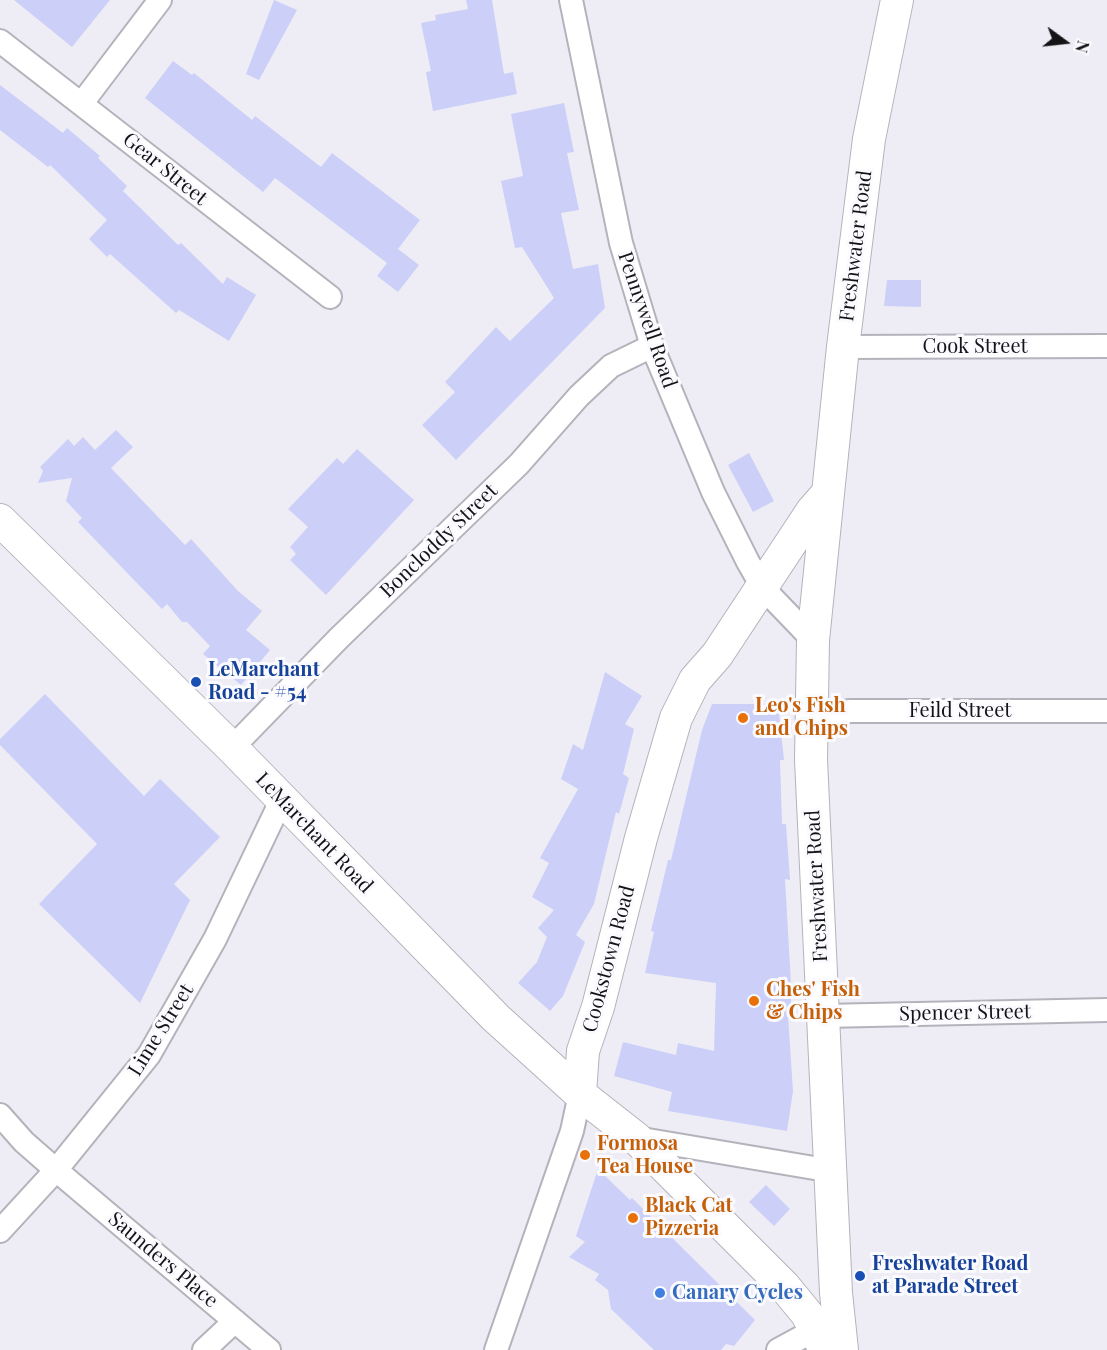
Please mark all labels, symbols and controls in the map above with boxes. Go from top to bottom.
north arrow [1035,12,1095,72]
text: N [1071,38,1095,55]
street label: Gear Street [118,128,212,210]
street label: Freshwater Road [835,169,877,323]
street label: Pennywell Road [612,249,682,391]
street label: Cook Street [922,335,1028,359]
street label: Boncloddy Street [375,479,503,603]
place label: LeMarchant Road - #54 [208,658,320,705]
marker: LeMarchant Road - #54 [189,675,203,689]
place label: Leo's Fish and Chips [755,694,848,741]
street label: Feild Street [909,699,1011,723]
marker: Leo's Fish and Chips [736,711,750,725]
street label: LeMarchant Road [250,768,378,898]
street label: Freshwater Road [801,809,833,963]
street label: Cookstown Road [578,883,640,1035]
place label: Ches' Fish & Chips [766,978,860,1025]
street label: Lime Street [123,979,199,1081]
marker: Ches' Fish & Chips [747,994,761,1008]
street label: Spencer Street [899,1000,1031,1026]
place label: Formosa Tea House [597,1132,693,1179]
marker: Formosa Tea House [578,1148,592,1162]
place label: Black Cat Pizzeria [645,1194,733,1241]
street label: Saunders Place [103,1207,223,1313]
marker: Black Cat Pizzeria [626,1211,640,1225]
place label: Freshwater Road at Parade Street [872,1252,1028,1299]
marker: Freshwater Road at Parade Street [853,1269,867,1283]
place label: Canary Cycles [672,1281,803,1305]
marker: Canary Cycles [653,1286,667,1300]

